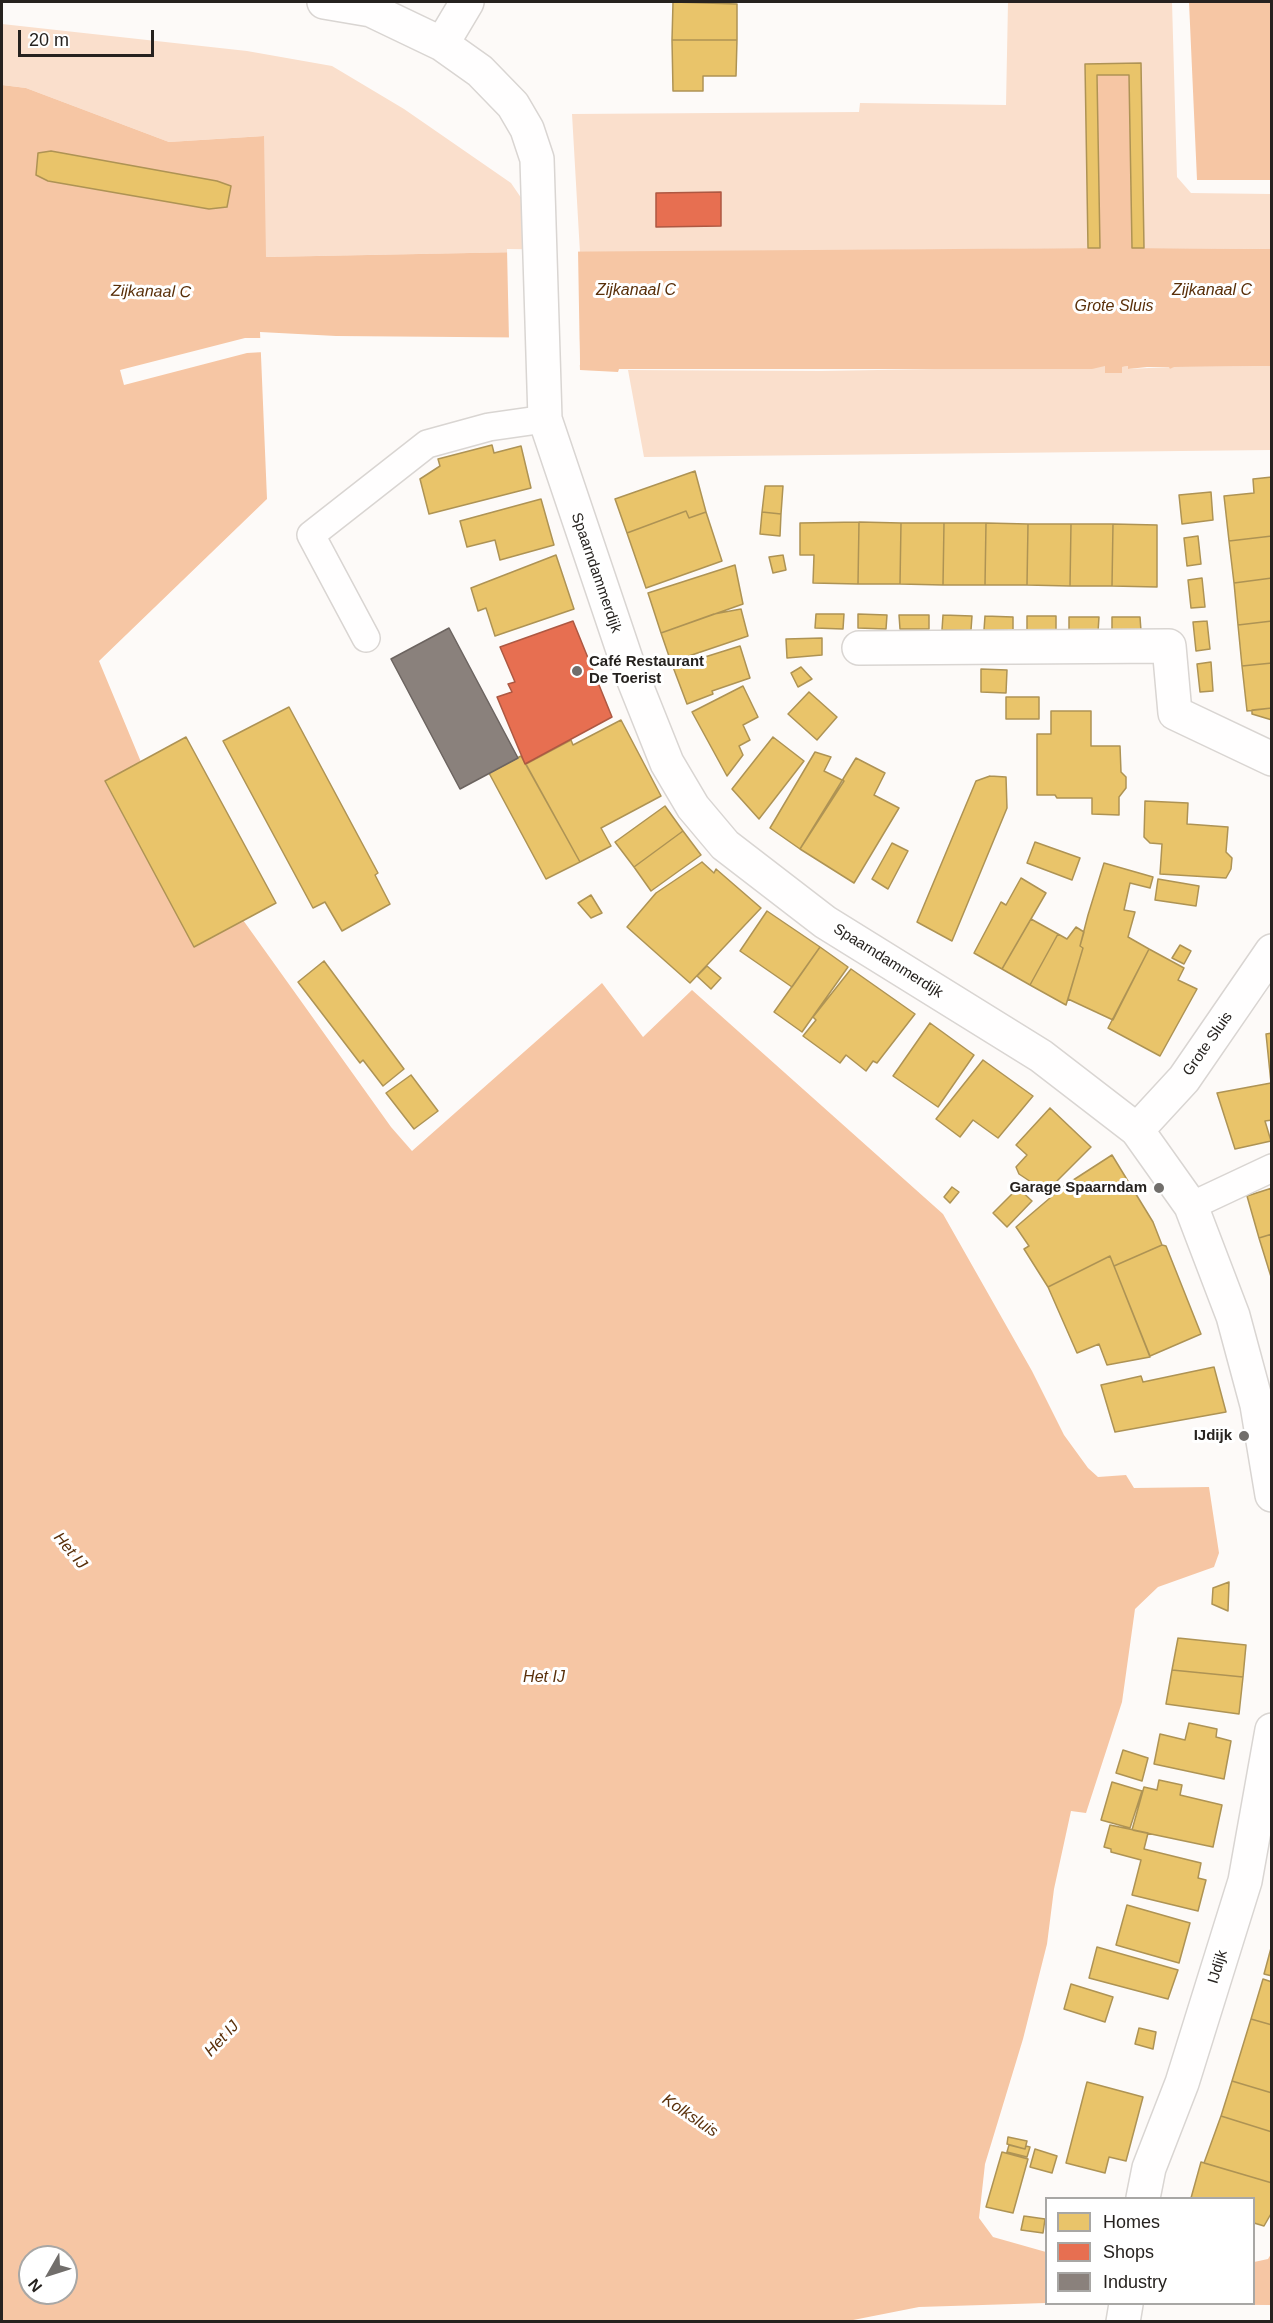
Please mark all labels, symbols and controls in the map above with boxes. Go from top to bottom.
scale bar [21,18,158,56]
text: 20 m [29,30,69,50]
water label: Zijkanaal C [596,281,676,301]
water label: Zijkanaal C [1172,281,1252,301]
water label: Zijkanaal C [111,282,191,302]
water label: Grote Sluis [1074,297,1154,317]
street label: Spaarndammerdijk [567,511,625,635]
place label: Café Restaurant De Toerist [589,653,704,688]
marker: Café Restaurant De Toerist [570,664,584,678]
street label: Spaarndammerdijk [830,920,946,1002]
street label: Grote Sluis [1179,1008,1237,1080]
place label: Garage Spaarndam [1009,1179,1147,1197]
marker: Garage Spaarndam [1152,1181,1166,1195]
place label: IJdijk [1194,1427,1232,1445]
marker: IJdijk [1237,1429,1251,1443]
water label: Het IJ [49,1529,91,1573]
water label: Het IJ [523,1668,565,1688]
street label: IJdijk [1204,1948,1232,1986]
water label: Het IJ [201,2017,243,2061]
water label: Kolksluis [658,2090,722,2142]
legend [1045,2197,1255,2305]
text: Homes [1103,2212,1160,2232]
text: Shops [1103,2242,1154,2262]
north arrow [18,2245,78,2305]
text: Industry [1103,2272,1167,2292]
text: N [25,2276,45,2295]

